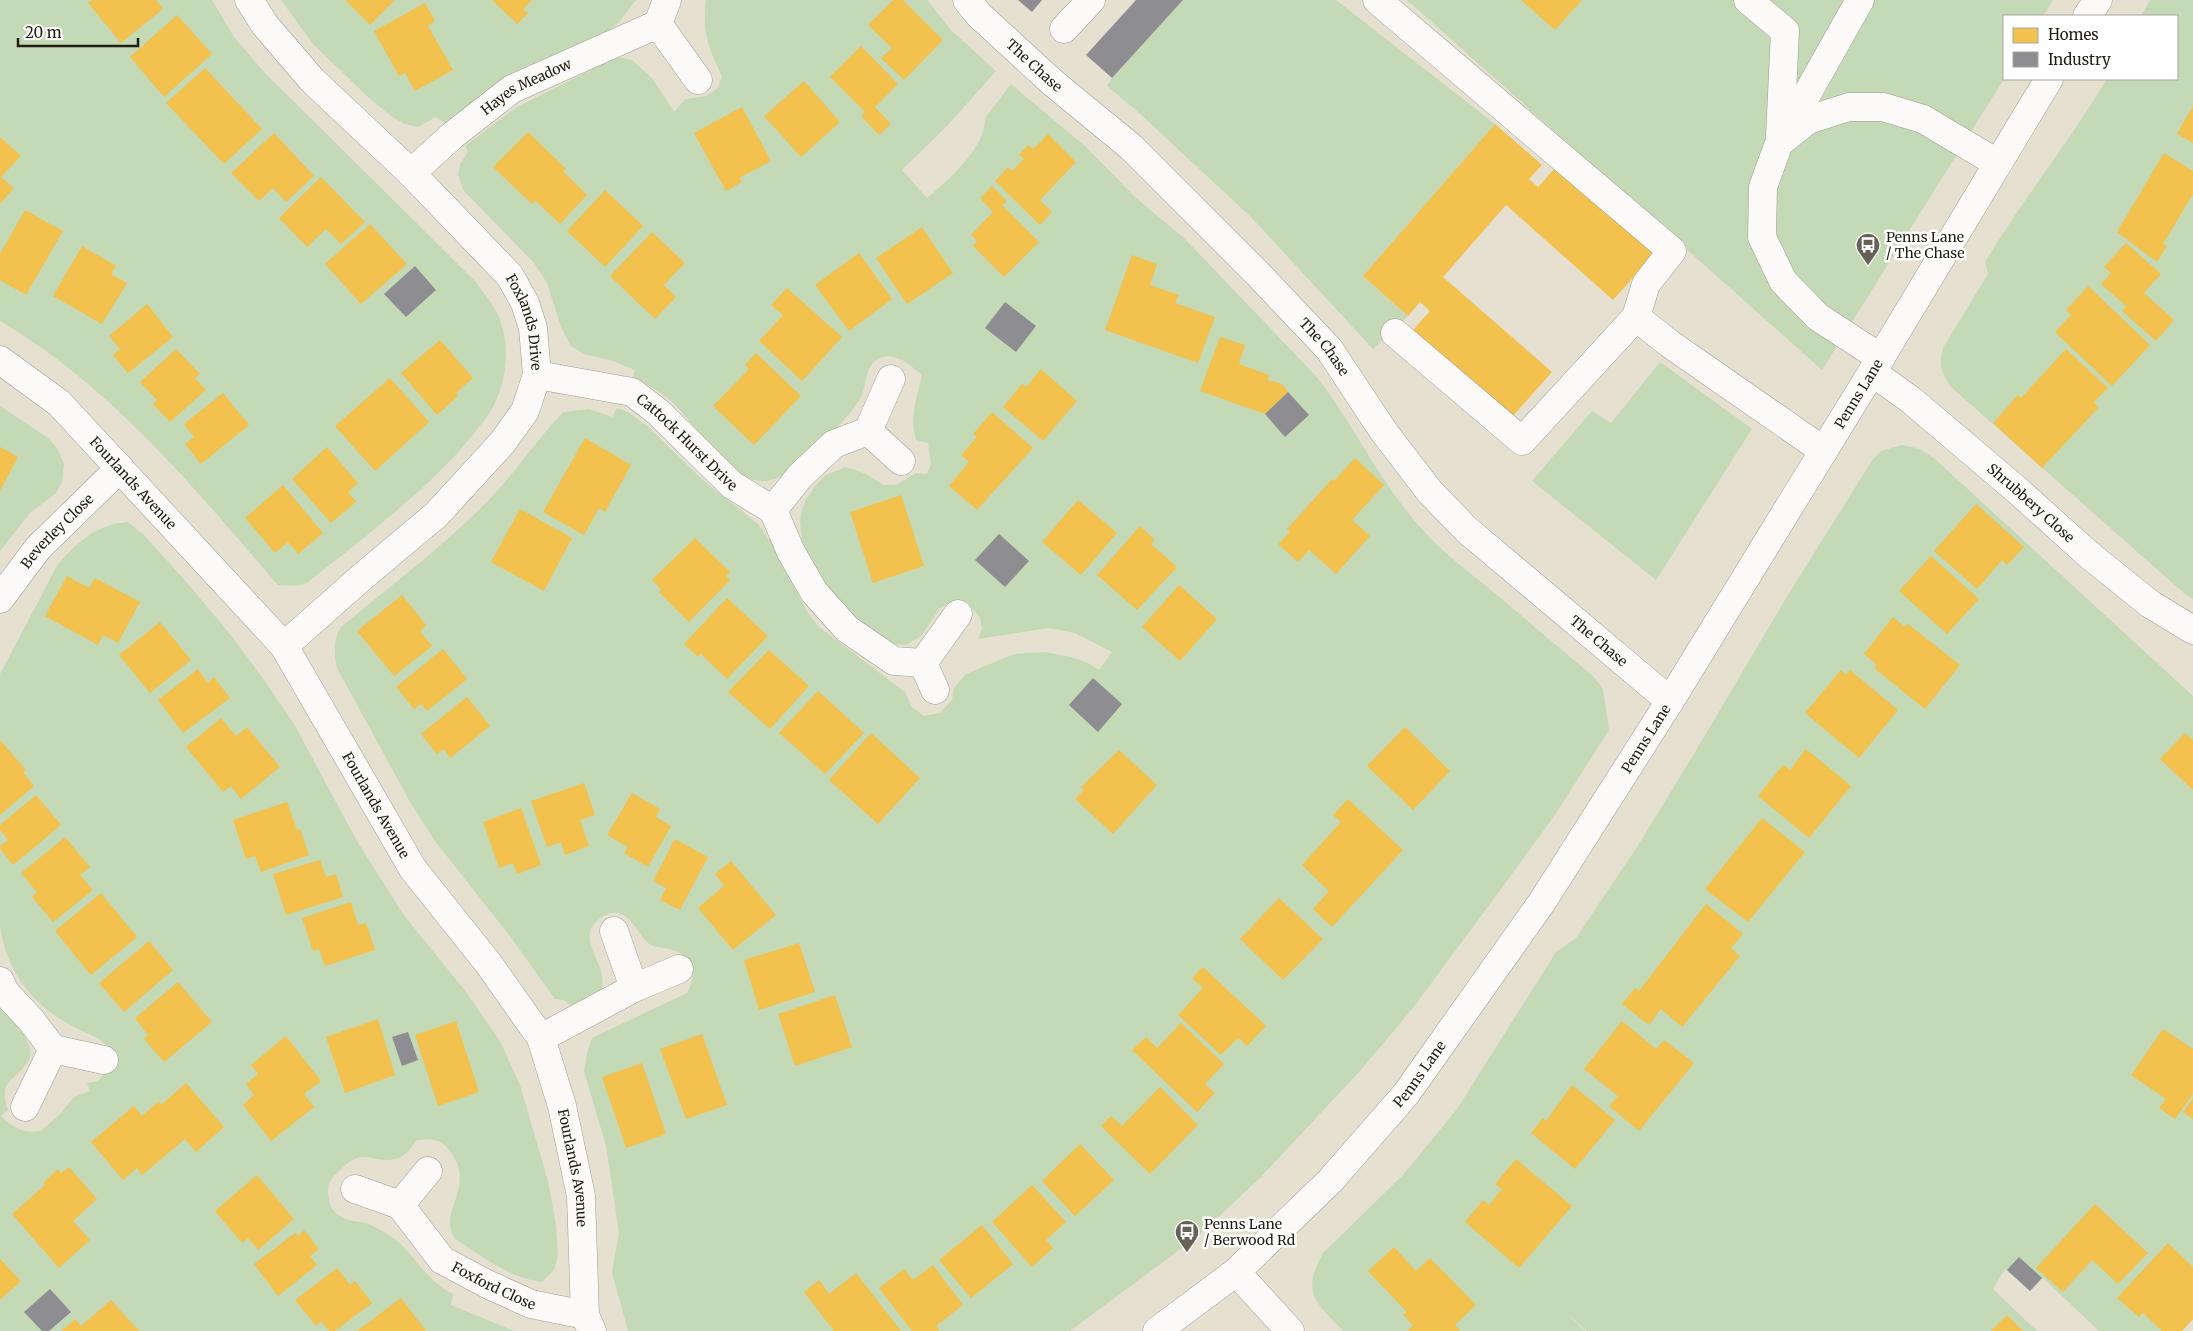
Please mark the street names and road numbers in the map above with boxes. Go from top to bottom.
street label: The Chase [1002,35,1066,96]
street label: Hayes Meadow [477,55,574,119]
street label: Foxlands Drive [502,271,546,371]
street label: The Chase [1295,314,1353,379]
street label: Penns Lane [1830,356,1887,432]
street label: Cattock Hurst Drive [633,390,740,495]
street label: Fourlands Avenue [86,433,180,533]
street label: Shrubbery Close [1983,460,2078,546]
street label: Beverley Close [17,490,97,572]
street label: The Chase [1566,612,1631,670]
street label: Penns Lane [1617,701,1675,776]
street label: Fourlands Avenue [338,749,414,862]
street label: Penns Lane [1389,1037,1450,1111]
street label: Fourlands Avenue [554,1107,591,1227]
street label: Foxford Close [449,1258,537,1314]

